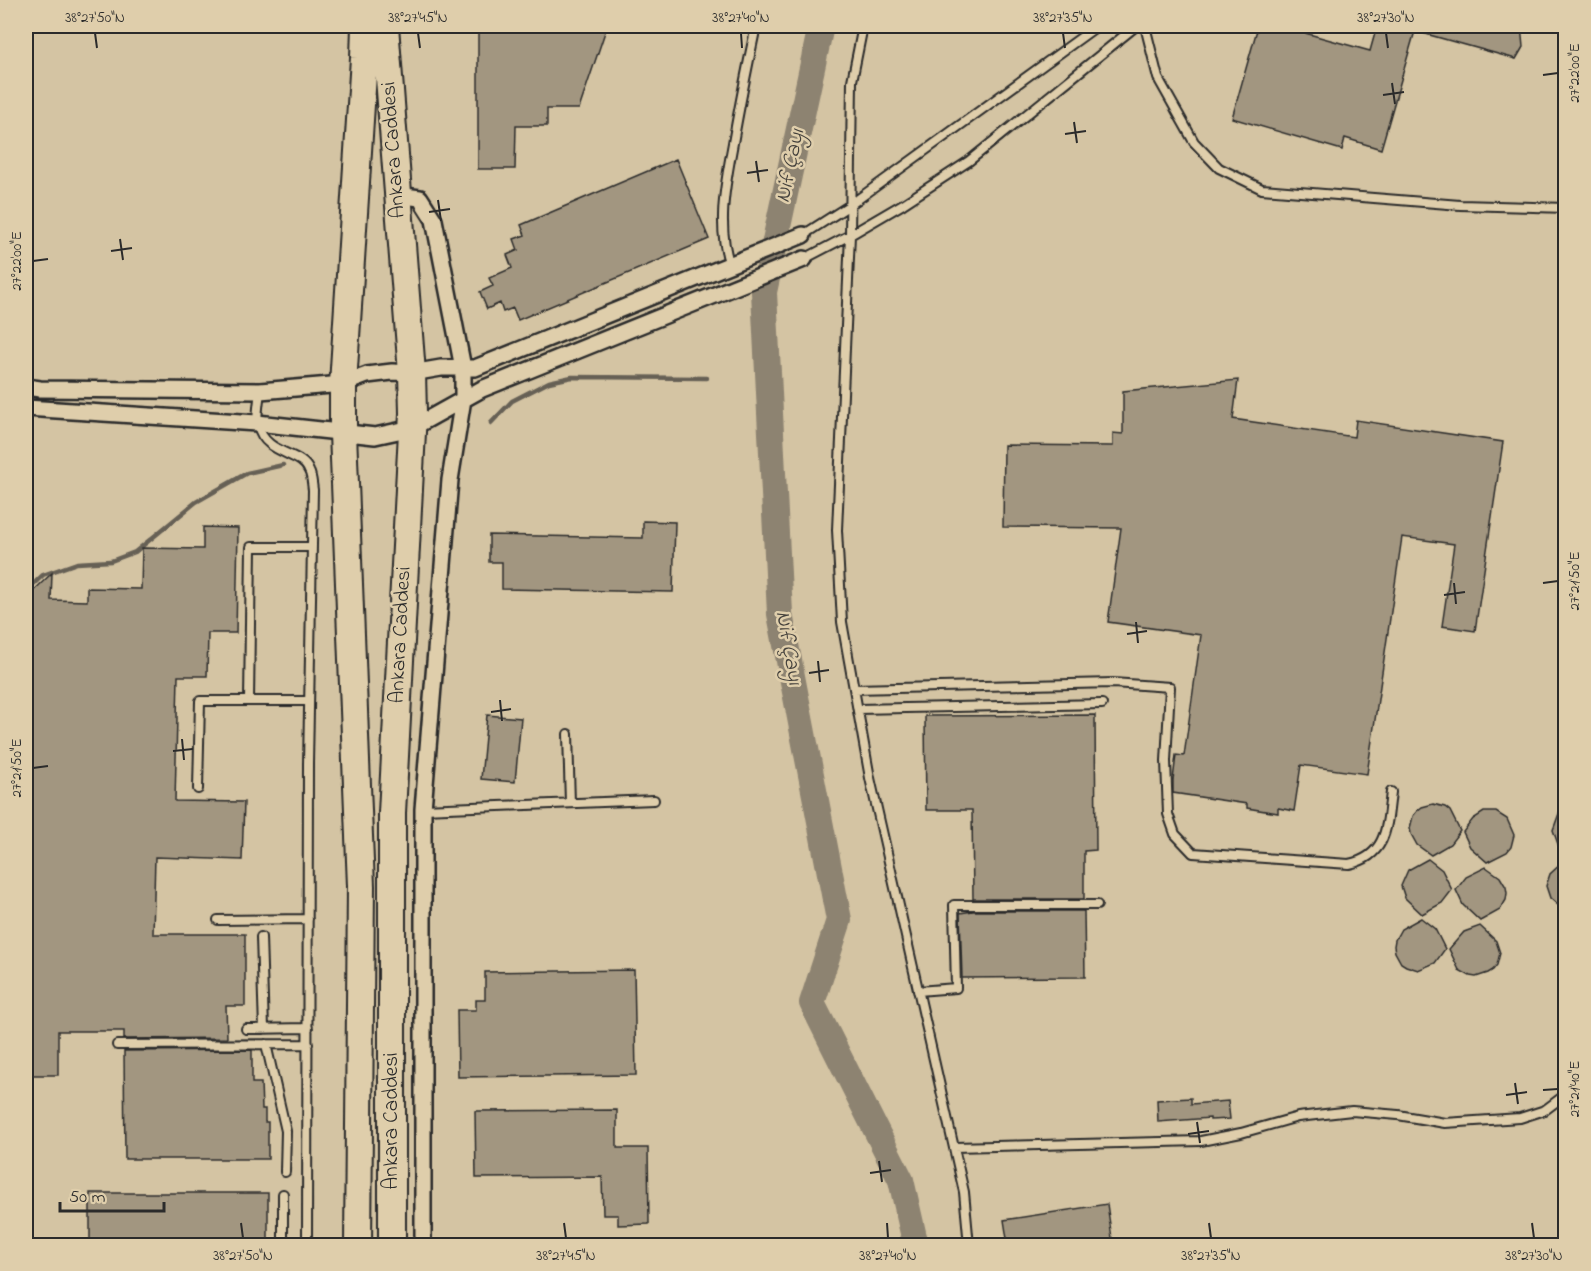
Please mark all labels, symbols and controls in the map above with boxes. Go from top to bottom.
text: 38°27'50"N [65,7,125,29]
text: 38°27'45"N [388,7,448,29]
text: 38°27'40"N [712,7,770,29]
text: 38°27'35"N [1033,7,1093,29]
text: 38°27'30"N [1357,7,1415,29]
text: 27°22'00"E [1564,43,1586,103]
street label: Ankara Caddesi [374,80,414,220]
water label: Nif Çayı [768,125,815,206]
text: 27°22'00"E [6,231,28,291]
text: 27°21'50"E [1564,551,1586,611]
street label: Ankara Caddesi [382,566,420,704]
water label: Nif Çayı [766,608,810,689]
text: 27°21'50"E [6,738,28,798]
street label: Ankara Caddesi [377,1052,407,1190]
text: 27°21'40"E [1564,1061,1586,1117]
scale bar [60,1175,164,1213]
text: 50 m [69,1185,106,1211]
text: 38°27'50"N [213,1245,273,1267]
text: 38°27'45"N [536,1245,596,1267]
text: 38°27'40"N [859,1245,917,1267]
text: 38°27'35"N [1181,1245,1241,1267]
text: 38°27'30"N [1505,1245,1563,1267]

